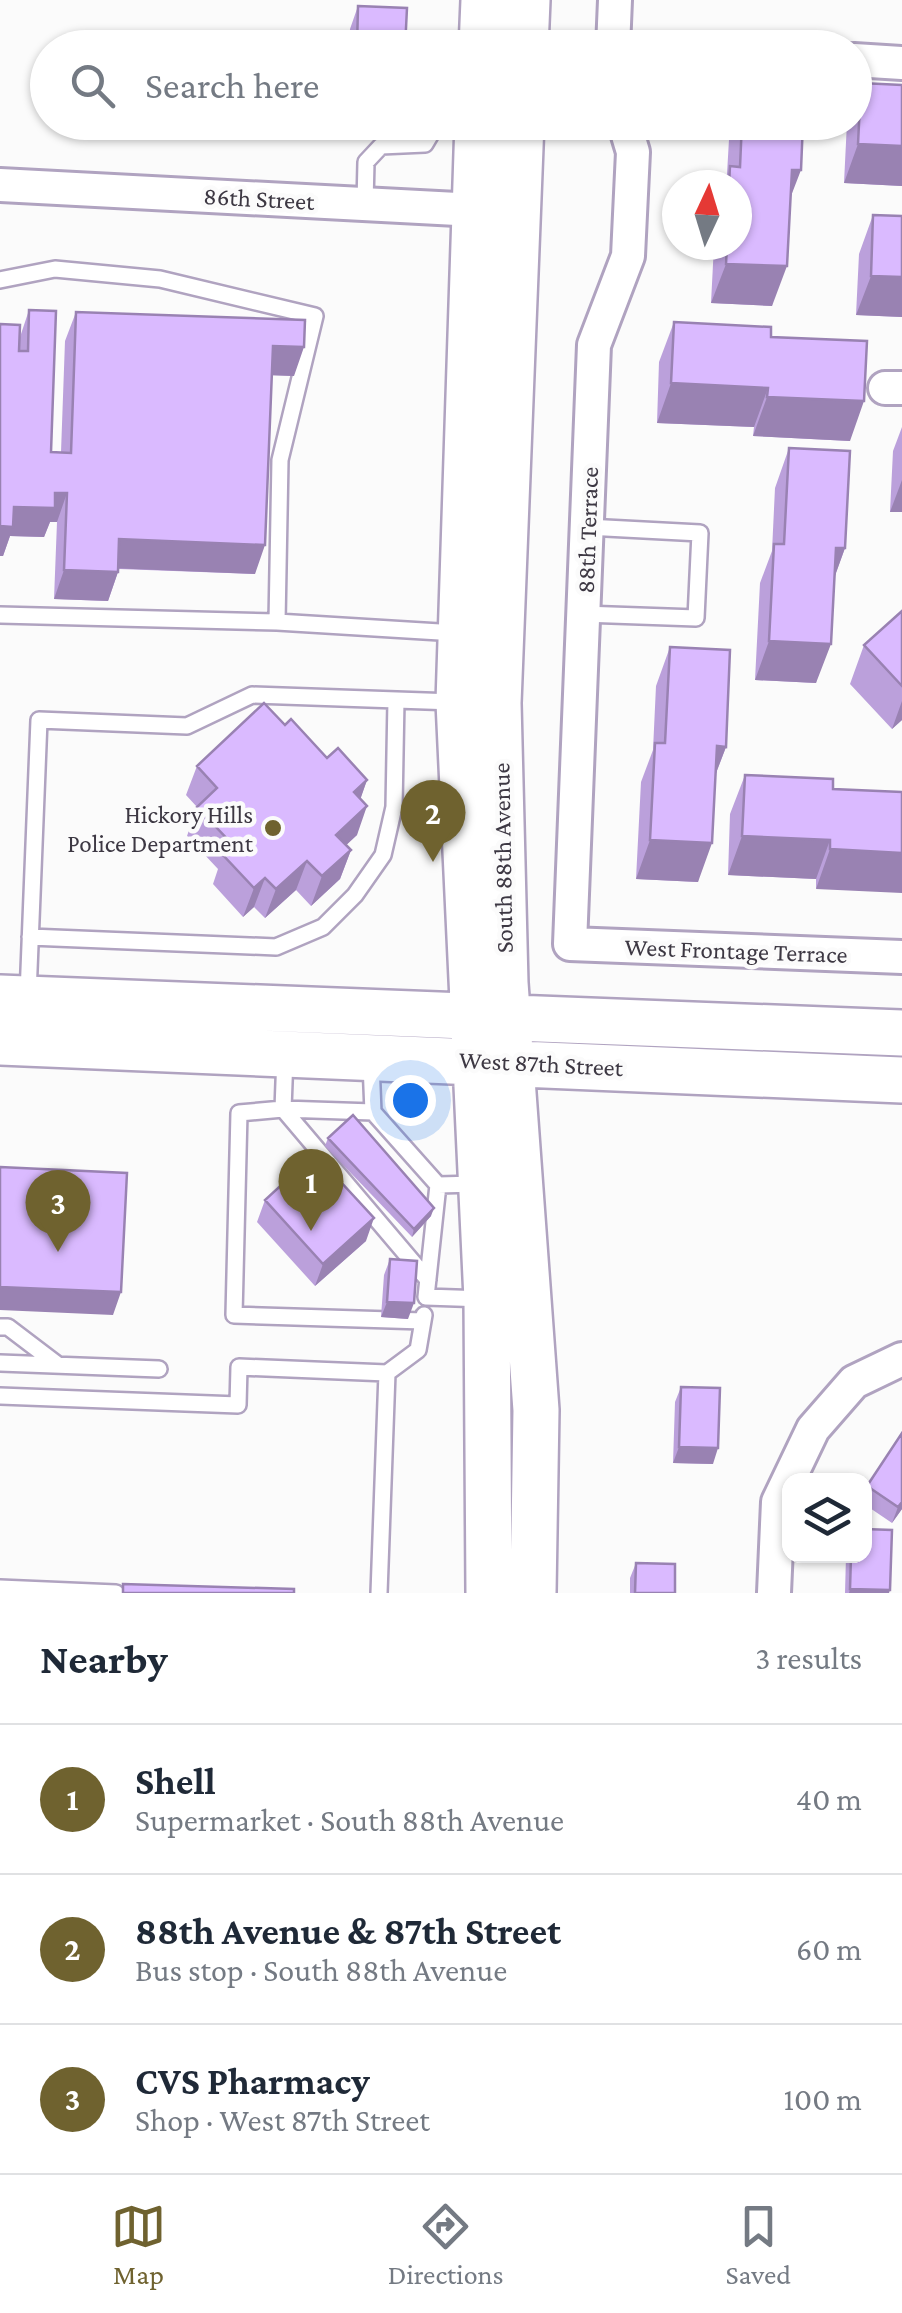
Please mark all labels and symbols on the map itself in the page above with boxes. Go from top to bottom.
north arrow [662,170,752,260]
street label: 86th Street [203,182,316,215]
street label: 88th Terrace [572,466,603,594]
street label: South 88th Avenue [487,762,518,953]
pin: 2 [400,780,466,862]
place label: Hickory Hills Police Department [67,801,254,858]
marker: Hickory Hills Police Department [262,817,284,839]
street label: West Frontage Terrace [624,933,848,969]
street label: West 87th Street [458,1046,624,1081]
your location [385,1075,436,1126]
pin: 1 [278,1148,344,1231]
pin: 3 [26,1170,90,1252]

